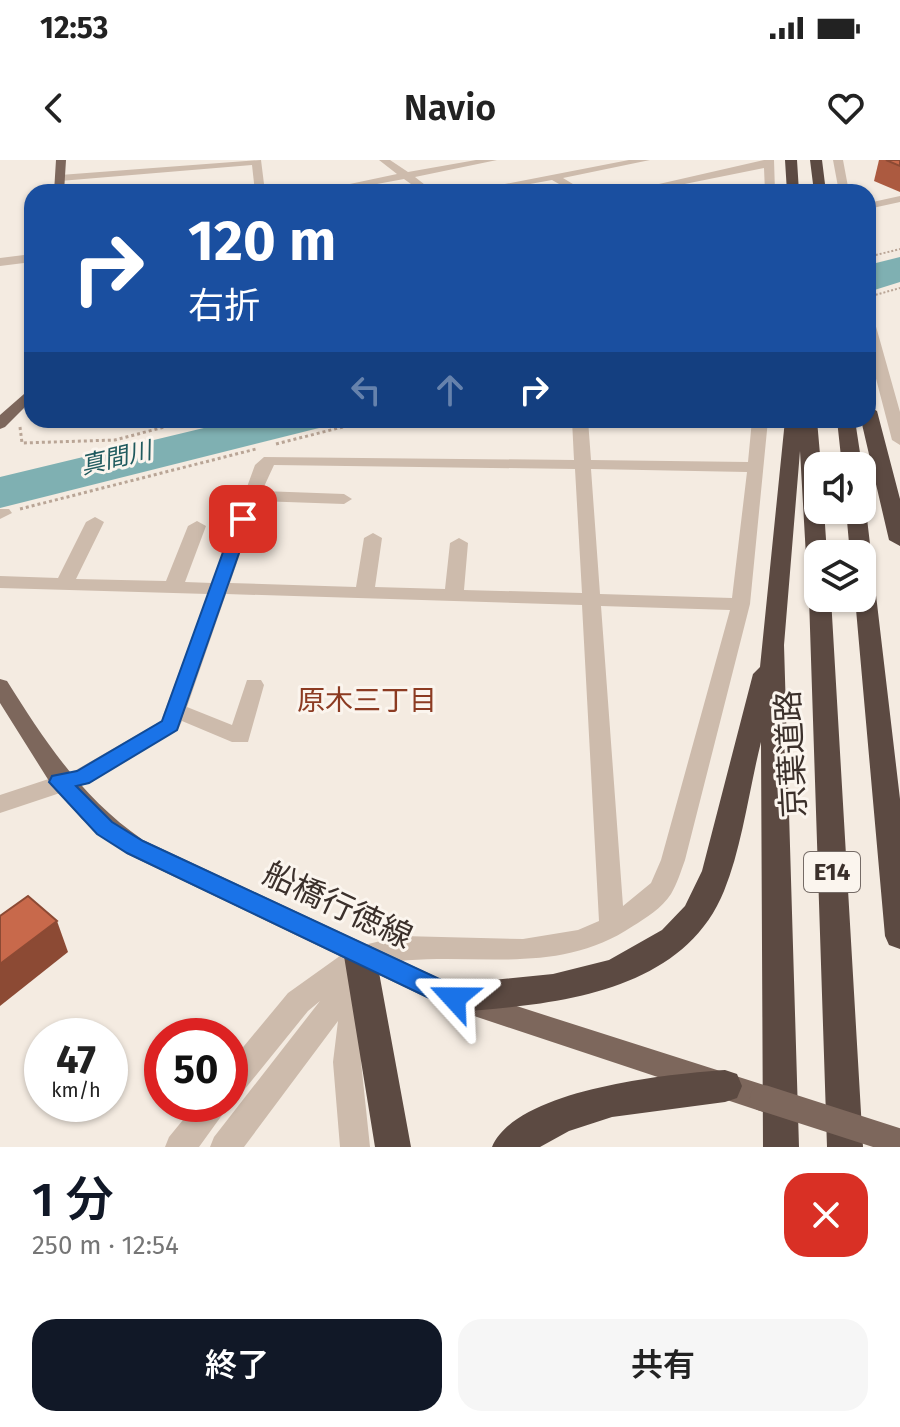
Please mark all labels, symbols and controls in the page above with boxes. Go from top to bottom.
text: 12:53 [40,10,108,46]
icon: back [32,86,76,130]
text: Navio [404,86,496,130]
icon: heart [824,86,868,130]
text: 120 m [188,208,336,275]
icon: right [56,216,160,320]
text: 右折 [188,284,260,328]
icon: left [344,368,388,412]
icon: ahead [428,368,472,412]
icon: right [512,368,556,412]
water label: 真間川 [78,436,157,480]
map controls [804,452,876,612]
button: sound [804,452,876,524]
pin [209,485,277,553]
icon: arrive [221,497,265,541]
button: layers [804,540,876,612]
district label: 原木三丁目 [297,684,437,717]
street label: 京葉道路 [769,689,813,819]
road number: E14 [804,852,860,892]
street label: 船橋行徳線 [257,854,419,956]
position arrow [412,956,496,1040]
speed limit sign: 50 [144,1018,248,1122]
text: 47 [56,1036,96,1084]
text: km/h [51,1078,101,1102]
text: 1 分 [32,1171,114,1229]
button: close [784,1173,868,1257]
text: 250 m · 12:54 [32,1230,179,1261]
button: 終了 [32,1319,442,1411]
button: 共有 [458,1319,868,1411]

